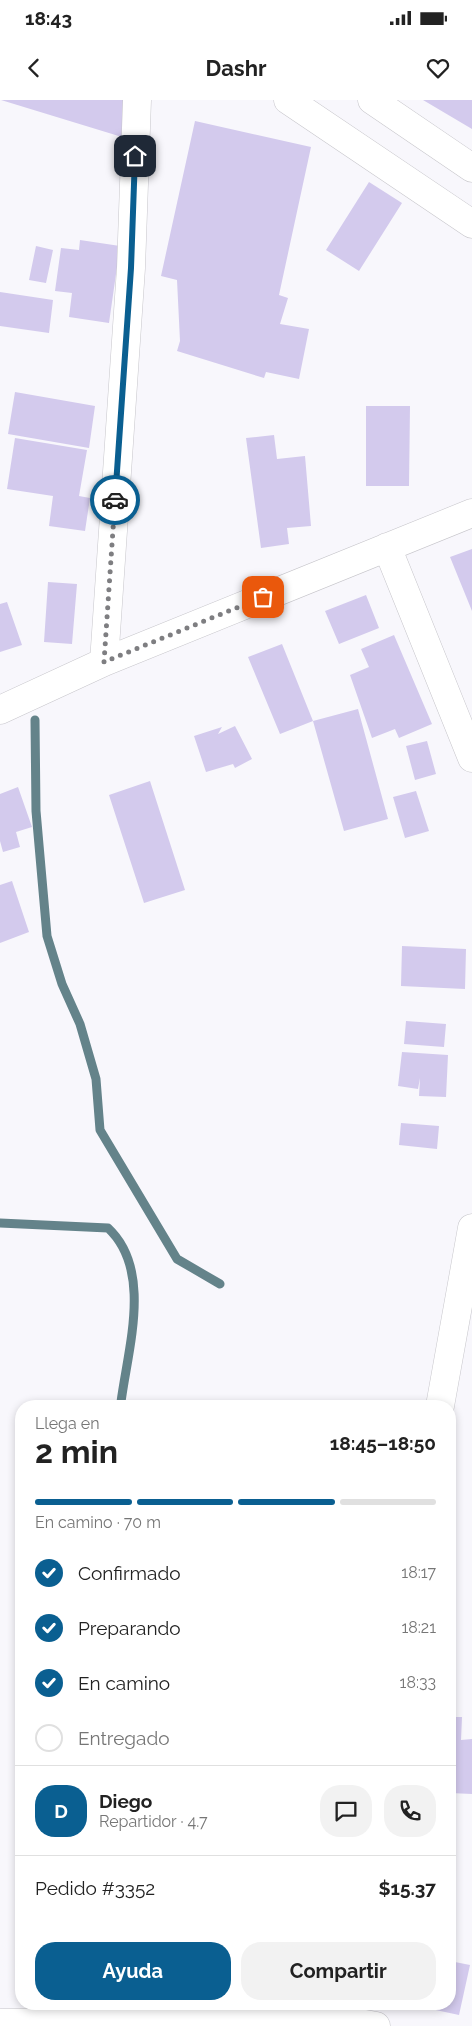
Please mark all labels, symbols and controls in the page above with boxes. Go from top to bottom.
text: 18:43 [25,7,72,29]
icon: back [20,54,48,82]
icon: heart [424,54,452,82]
text: Dashr [206,55,266,81]
pin [114,135,156,177]
icon: home [121,142,149,170]
courier [90,475,140,525]
icon: car [101,486,129,514]
pin [242,576,284,618]
icon: bag [249,583,277,611]
text: Llega en [35,1414,99,1433]
text: 18:45–18:50 [330,1432,436,1454]
text: 2 min [35,1433,118,1470]
text: En camino · 70 m [35,1513,161,1532]
icon: check [35,1559,63,1587]
text: Confirmado [78,1562,181,1584]
text: 18:17 [401,1563,436,1582]
icon: check [35,1614,63,1642]
text: Preparando [78,1617,181,1639]
text: 18:21 [401,1618,436,1637]
icon: check [35,1669,63,1697]
text: En camino [78,1672,170,1694]
text: 18:33 [400,1673,436,1692]
text: Entregado [78,1727,170,1749]
button: chat [320,1785,372,1837]
button: phone [384,1785,436,1837]
text: Diego [99,1790,152,1812]
text: D [54,1800,68,1822]
text: Repartidor · 4.7 [99,1812,207,1831]
text: Pedido #3352 [35,1877,155,1899]
text: $15.37 [379,1877,436,1899]
button: Ayuda [35,1942,231,2000]
button: Compartir [241,1942,436,2000]

